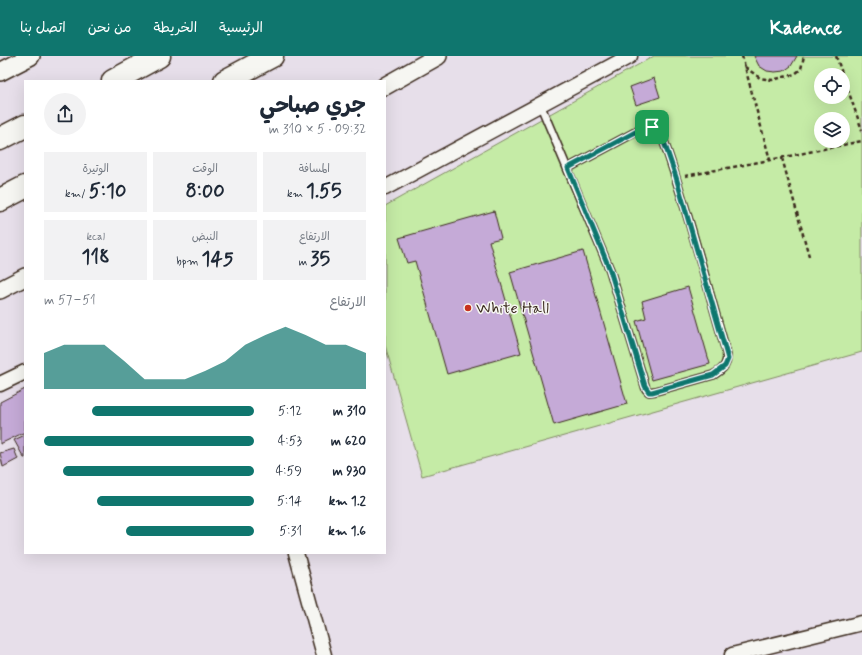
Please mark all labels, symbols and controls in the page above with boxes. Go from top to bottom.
text: Kadence [770,16,842,41]
text: اتصل بنا [20,19,66,37]
text: من نحن [88,19,131,37]
text: الخريطة [153,19,197,37]
text: الرئيسية [219,19,263,37]
map controls [814,68,850,148]
button: locate [814,68,850,104]
text: جري صباحي [260,92,366,120]
button: share [44,93,86,135]
pin [635,110,669,144]
button: layers [814,112,850,148]
icon: arrive [641,116,663,138]
text: 09:32 · 5 × 310 m [269,121,366,138]
text: الوتيرة [82,162,109,176]
text: الوقت [192,162,218,176]
text: المسافة [299,162,330,176]
text: 5:10 [89,178,126,205]
text: 8:00 [185,178,225,205]
text: 1.55 [306,178,342,205]
text: /km [65,187,89,201]
text: km [287,187,306,201]
text: kcal [86,230,105,244]
text: النبض [192,230,218,244]
text: الارتفاع [299,230,330,244]
text: 118 [82,244,110,271]
text: 145 [201,246,234,273]
text: 35 [310,246,330,273]
text: bpm [176,255,201,269]
text: m [299,255,310,269]
text: 51–57 m [44,292,96,309]
text: الارتفاع [330,294,366,311]
place label: White Hall [476,298,549,319]
marker: White Hall [463,303,473,313]
text: 5:12 [278,403,302,420]
text: 310 m [333,403,366,420]
text: 4:53 [278,433,302,450]
text: 620 m [331,433,366,450]
text: 4:59 [275,463,302,480]
text: 930 m [332,463,366,480]
text: 5:14 [277,493,302,510]
text: 1.2 km [329,493,366,510]
text: 5:31 [279,523,302,540]
text: 1.6 km [328,523,366,540]

